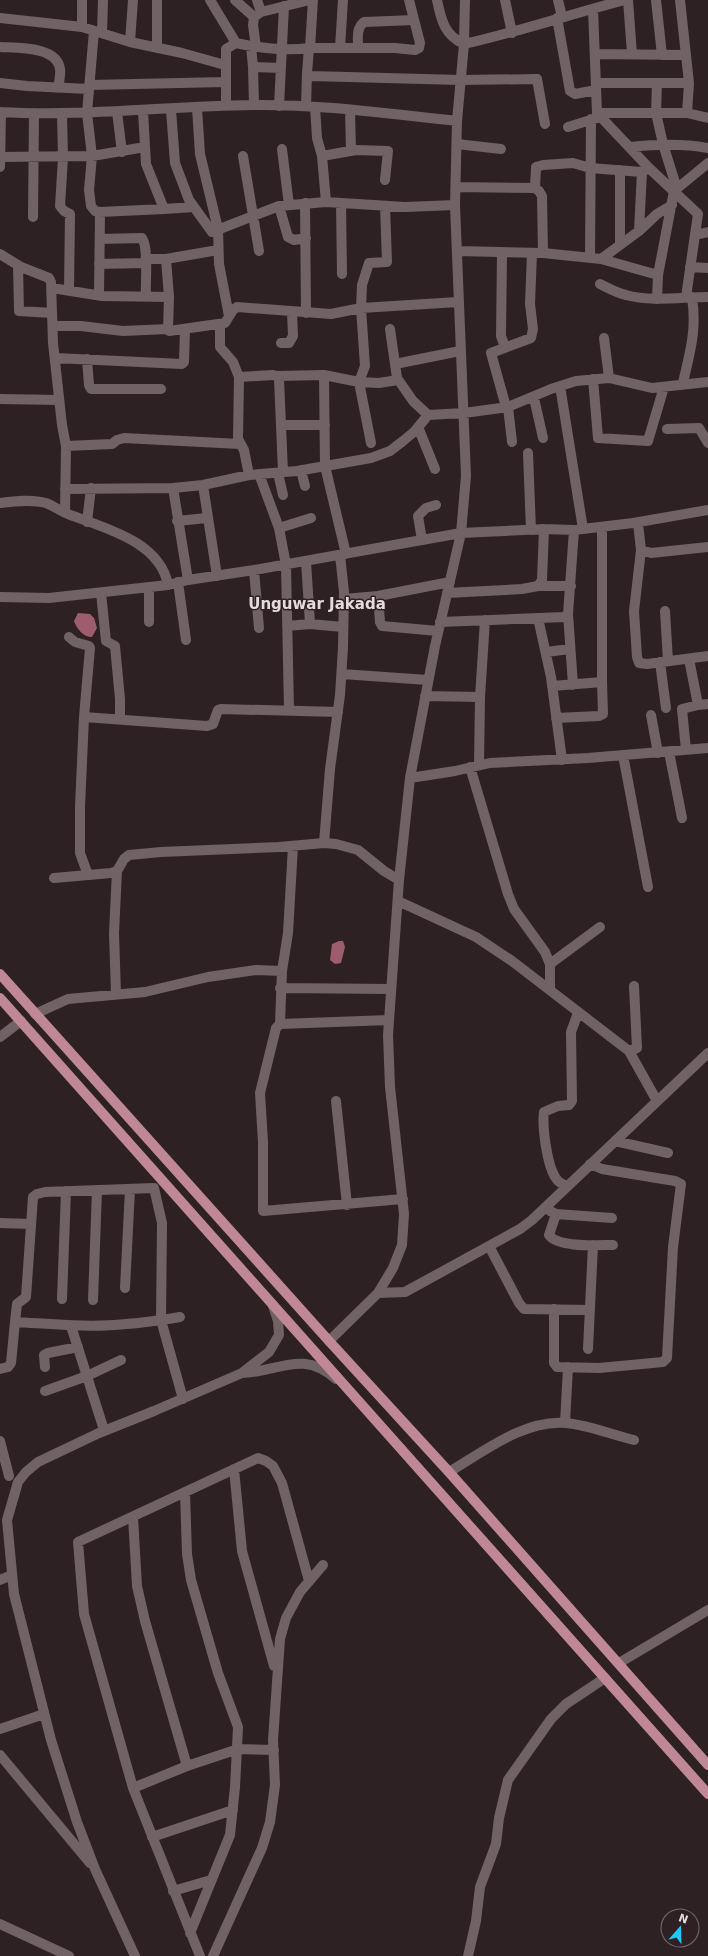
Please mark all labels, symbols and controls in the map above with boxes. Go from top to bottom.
district label: Unguwar Jakada [248,595,386,613]
north arrow [660,1908,700,1948]
text: N [677,1911,690,1927]

